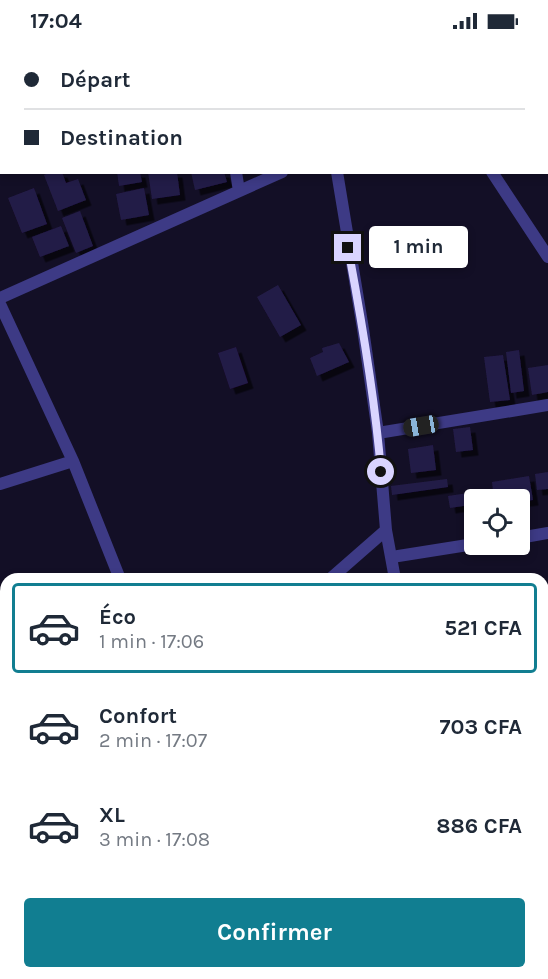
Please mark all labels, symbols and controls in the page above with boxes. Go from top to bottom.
text: 17:04 [30,8,82,34]
text: Départ [60,67,130,93]
text: Destination [60,125,183,151]
callout: 1 min [369,227,468,269]
route end [334,234,361,261]
text: 1 min [393,235,444,258]
car [402,414,440,438]
route start [367,458,394,485]
map controls [464,489,530,555]
button: locate [464,489,530,555]
icon: car [27,601,81,655]
text: Éco [99,604,136,630]
text: 521 CFA [444,615,522,641]
text: 1 min · 17:06 [99,630,204,653]
icon: car [27,700,81,754]
text: Confort [99,703,177,729]
text: 703 CFA [440,714,522,740]
text: 2 min · 17:07 [99,729,207,752]
icon: car [27,799,81,853]
text: XL [99,802,125,828]
text: 886 CFA [436,813,522,839]
text: 3 min · 17:08 [99,828,210,851]
button: Confirmer [24,898,525,967]

